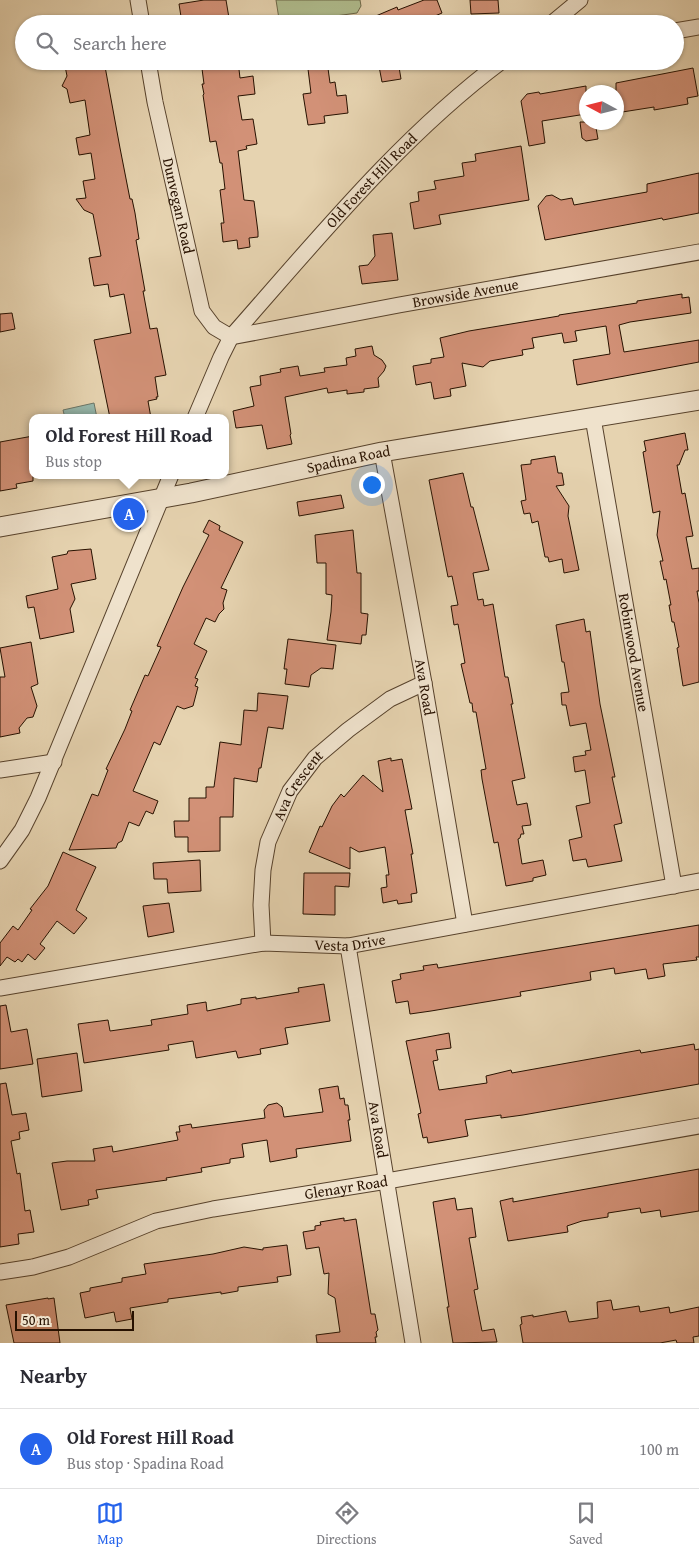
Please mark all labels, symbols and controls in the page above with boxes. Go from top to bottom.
search box [15,15,684,70]
icon: search [33,29,61,57]
text: Search here [73,29,167,57]
north arrow [579,85,624,130]
street label: Old Forest Hill Road [321,128,422,232]
street label: Dunvegan Road [158,156,200,256]
street label: Browside Avenue [411,273,520,312]
popup [29,414,229,479]
text: Old Forest Hill Road [46,421,213,449]
street label: Spadina Road [305,440,392,478]
text: Bus stop [46,449,102,473]
your location [359,472,385,498]
pin: A [113,495,145,533]
street label: Robinwood Avenue [614,592,655,713]
street label: Ava Road [410,657,440,717]
street label: Ava Crescent [267,744,328,824]
street label: Vesta Drive [314,928,387,956]
street label: Ava Road [364,1099,394,1159]
street label: Glenayr Road [303,1170,389,1204]
scale bar [15,1308,134,1331]
text: 50 m [22,1310,50,1330]
text: Nearby [20,1360,87,1391]
text: Old Forest Hill Road [67,1423,234,1451]
text: A [31,1437,41,1461]
text: 100 m [639,1437,679,1461]
text: Bus stop · Spadina Road [67,1451,224,1475]
tab: Map [96,1499,124,1549]
tab: Directions [316,1499,377,1549]
tab: Saved [569,1499,603,1549]

